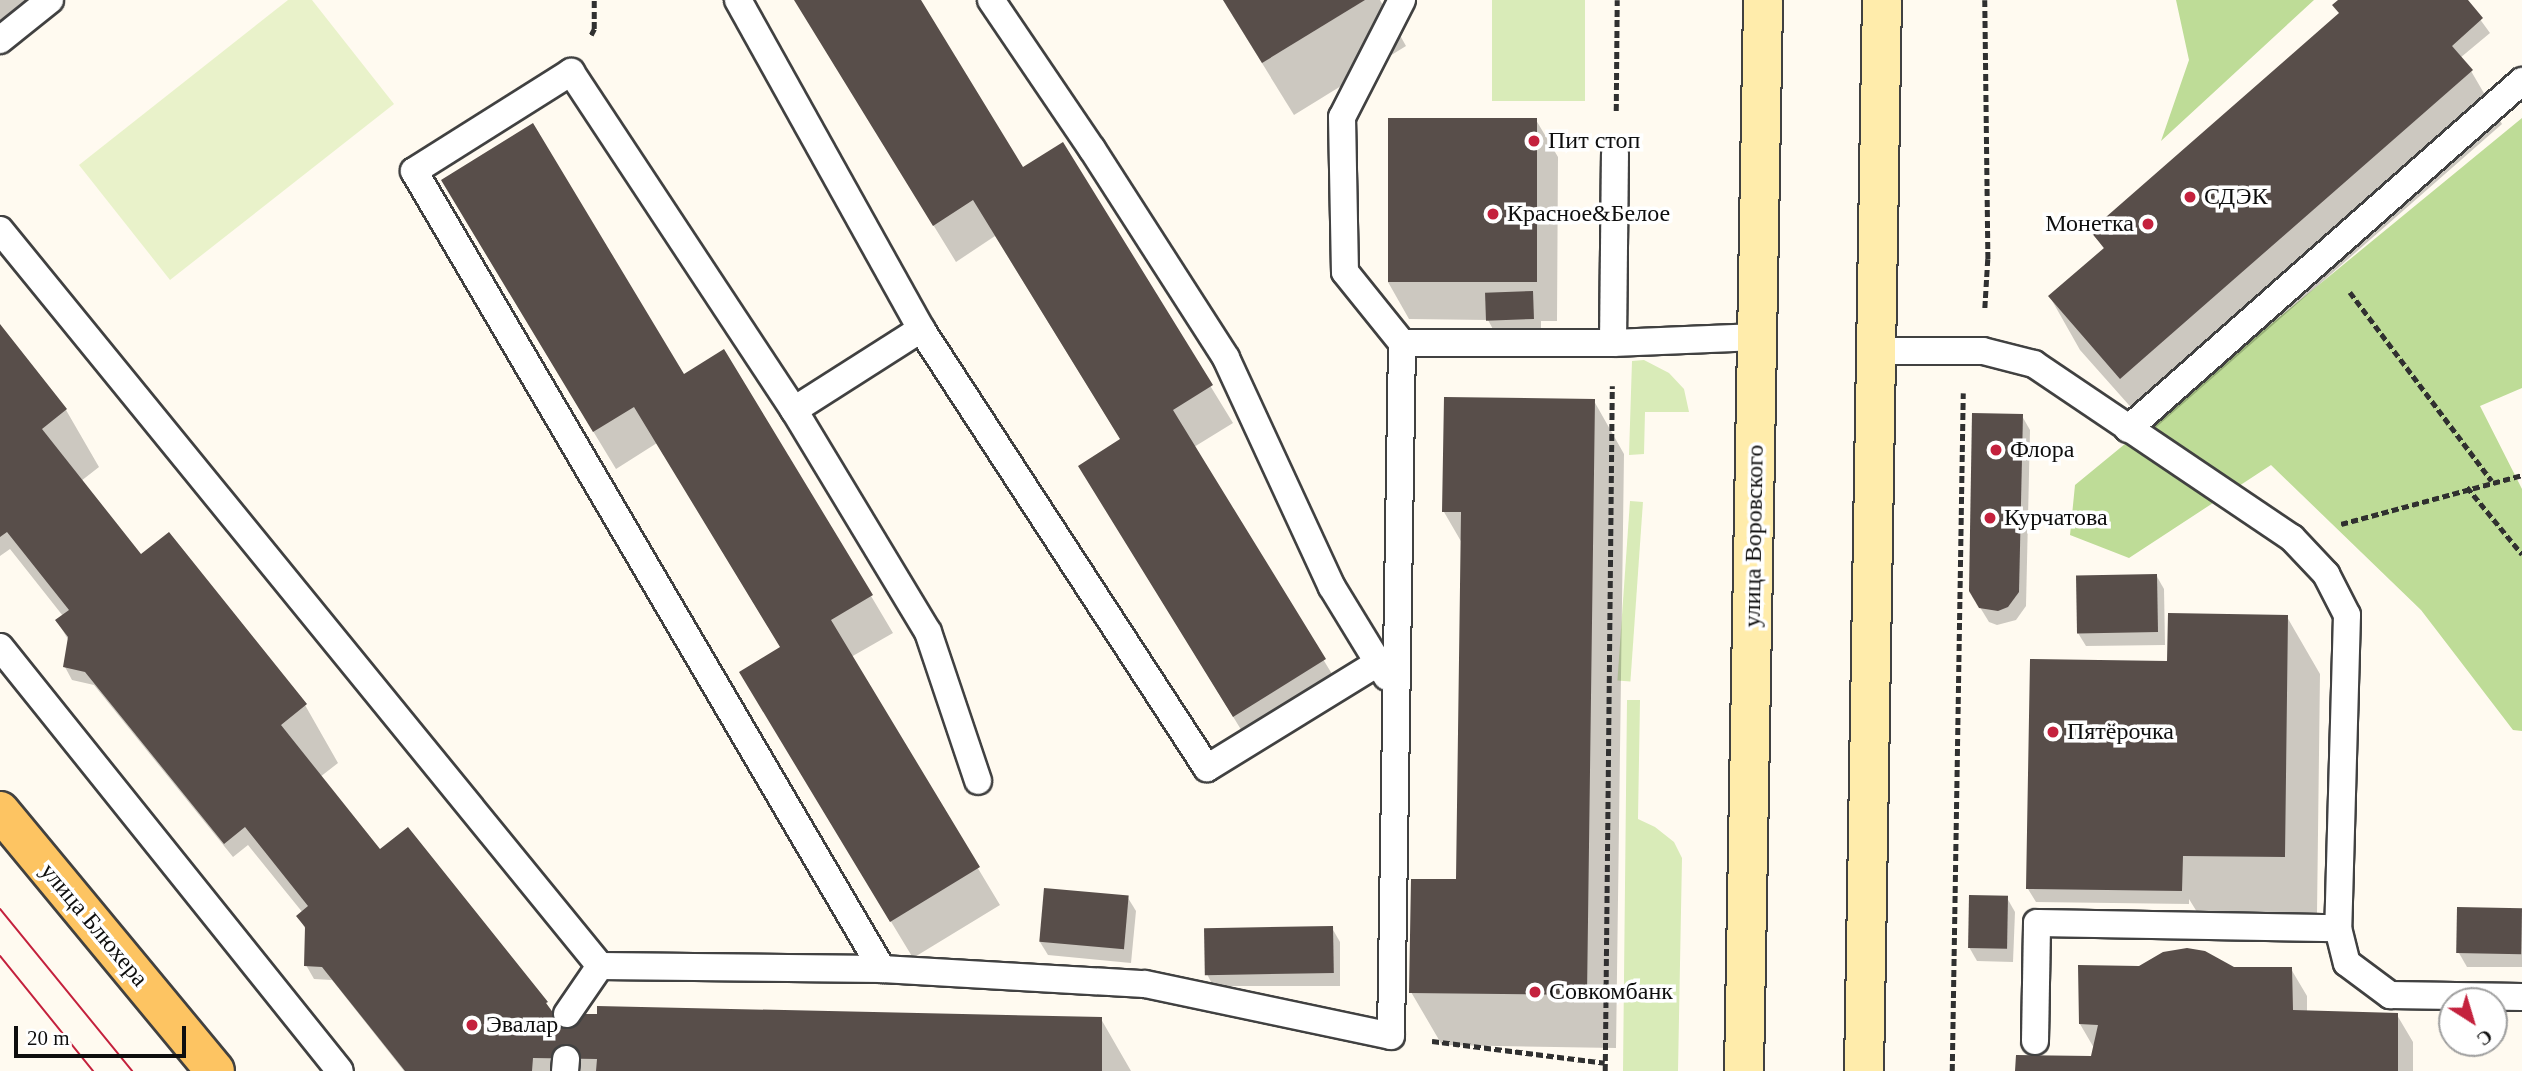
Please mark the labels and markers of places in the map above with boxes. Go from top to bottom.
place label: Пит стоп [1548,127,1640,155]
marker: Пит стоп [1526,133,1542,149]
place label: СДЭК [2204,183,2268,211]
marker: СДЭК [2182,189,2198,205]
place label: Красное&Белое [1507,200,1670,228]
marker: Красное&Белое [1485,206,1501,222]
place label: Монетка [2045,210,2134,238]
marker: Монетка [2140,216,2156,232]
place label: Флора [2010,436,2074,464]
marker: Флора [1988,442,2004,458]
place label: Курчатова [2004,504,2108,532]
marker: Курчатова [1982,510,1998,526]
place label: Пятёрочка [2067,718,2174,746]
marker: Пятёрочка [2045,724,2061,740]
place label: Совкомбанк [1549,978,1673,1006]
marker: Совкомбанк [1527,984,1543,1000]
place label: Эвалар [486,1011,558,1039]
marker: Эвалар [464,1017,480,1033]

